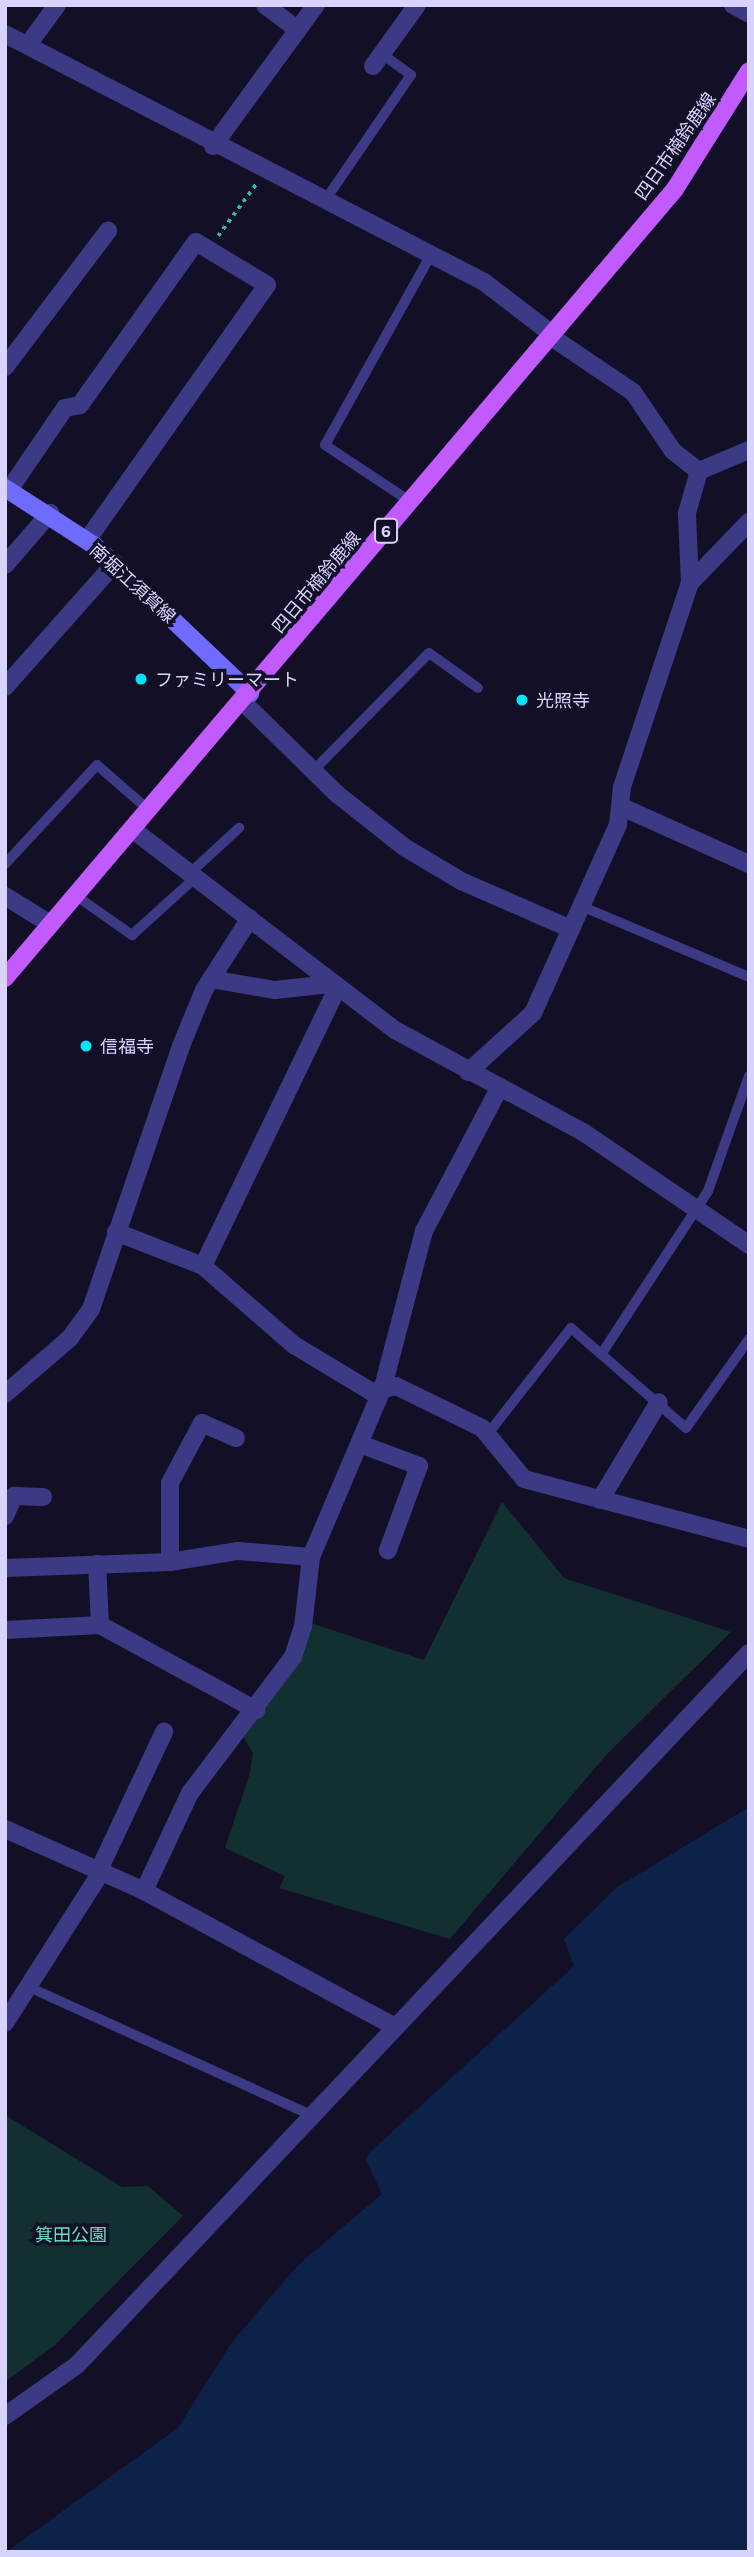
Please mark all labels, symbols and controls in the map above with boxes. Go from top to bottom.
street label: 四日市楠鈴鹿線 [630,88,720,204]
road number: 6 [374,518,398,544]
street label: 四日市楠鈴鹿線 [267,527,365,637]
street label: 南堀江須賀線 [86,539,180,627]
place label: ファミリーマート [155,668,299,690]
marker: ファミリーマート [133,671,149,687]
place label: 光照寺 [536,689,590,711]
marker: 光照寺 [514,692,530,708]
place label: 信福寺 [100,1035,154,1057]
marker: 信福寺 [78,1038,94,1054]
park label: 箕田公園 [35,2223,107,2245]

